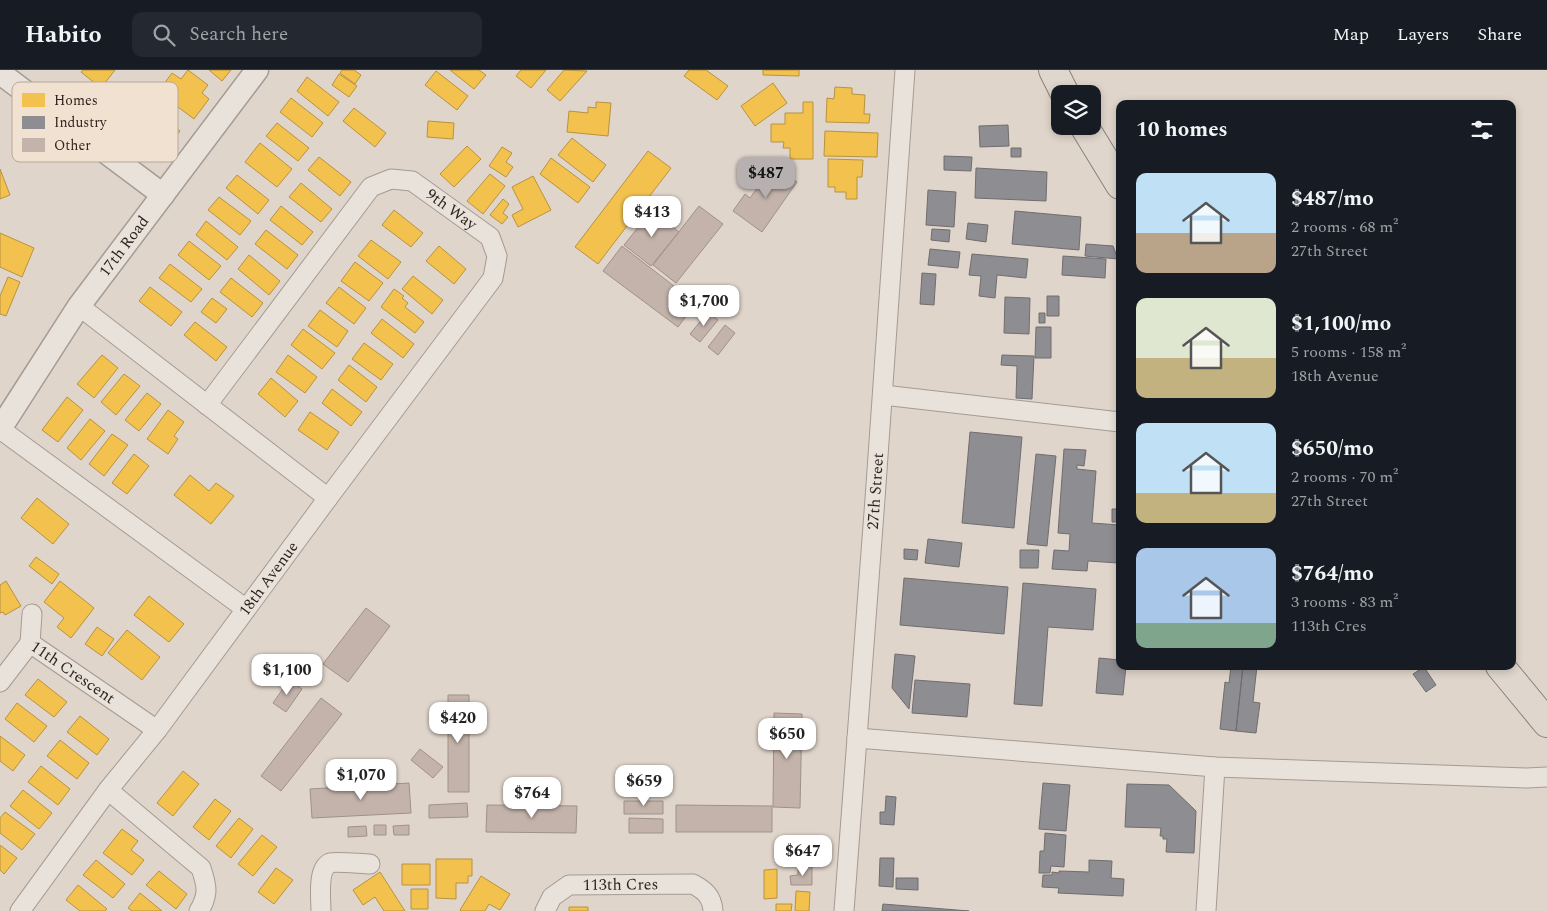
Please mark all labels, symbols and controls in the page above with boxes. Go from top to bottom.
search box [132,12,482,57]
text: Habito [25,17,102,53]
text: Search here [190,20,288,49]
icon: search [150,21,178,49]
text: Map [1333,21,1369,48]
text: Layers [1397,21,1449,48]
text: Share [1477,21,1522,48]
legend [12,82,178,162]
map controls [1051,85,1101,135]
button: layers [1051,85,1101,135]
text: Homes [54,90,98,111]
text: Industry [54,112,108,133]
text: 10 homes [1136,114,1228,146]
icon: filters [1468,116,1496,144]
text: Other [54,135,91,156]
pin: $487 [736,156,796,199]
text: $487 [748,161,784,185]
street label: 9th Way [421,183,483,237]
text: $487/mo [1291,183,1374,215]
icon: home [1176,193,1236,253]
pin: $413 [622,196,682,238]
text: $413 [634,200,670,224]
street label: 17th Road [93,211,155,282]
text: 2 rooms · 68 m² [1291,215,1398,239]
text: 27th Street [1291,239,1368,263]
pin: $1,700 [663,284,745,327]
text: $1,700 [679,289,729,313]
text: $1,100/mo [1291,308,1391,340]
icon: home [1176,318,1236,378]
text: 5 rooms · 158 m² [1291,340,1406,364]
text: 18th Avenue [1291,364,1379,388]
text: $650/mo [1291,433,1374,465]
icon: home [1176,443,1236,503]
street label: 27th Street [861,452,890,531]
text: 2 rooms · 70 m² [1291,465,1398,489]
text: 27th Street [1291,489,1368,513]
street label: 18th Avenue [233,536,304,621]
text: $764/mo [1291,558,1374,590]
icon: home [1176,568,1236,628]
text: 3 rooms · 83 m² [1291,590,1398,614]
text: 113th Cres [1291,614,1367,638]
street label: 11th Crescent [26,635,120,710]
pin: $1,100 [246,654,328,696]
text: $1,100 [262,658,312,682]
pin: $420 [428,702,488,744]
text: $420 [440,706,476,730]
pin: $650 [757,718,817,760]
text: $650 [769,722,805,746]
pin: $1,070 [320,758,402,801]
text: $1,070 [336,763,386,787]
pin: $659 [614,764,674,807]
text: $659 [626,769,662,793]
pin: $764 [502,776,562,819]
text: $764 [514,781,550,805]
pin: $647 [773,834,833,877]
text: $647 [785,839,821,863]
street label: 113th Cres [583,872,658,897]

